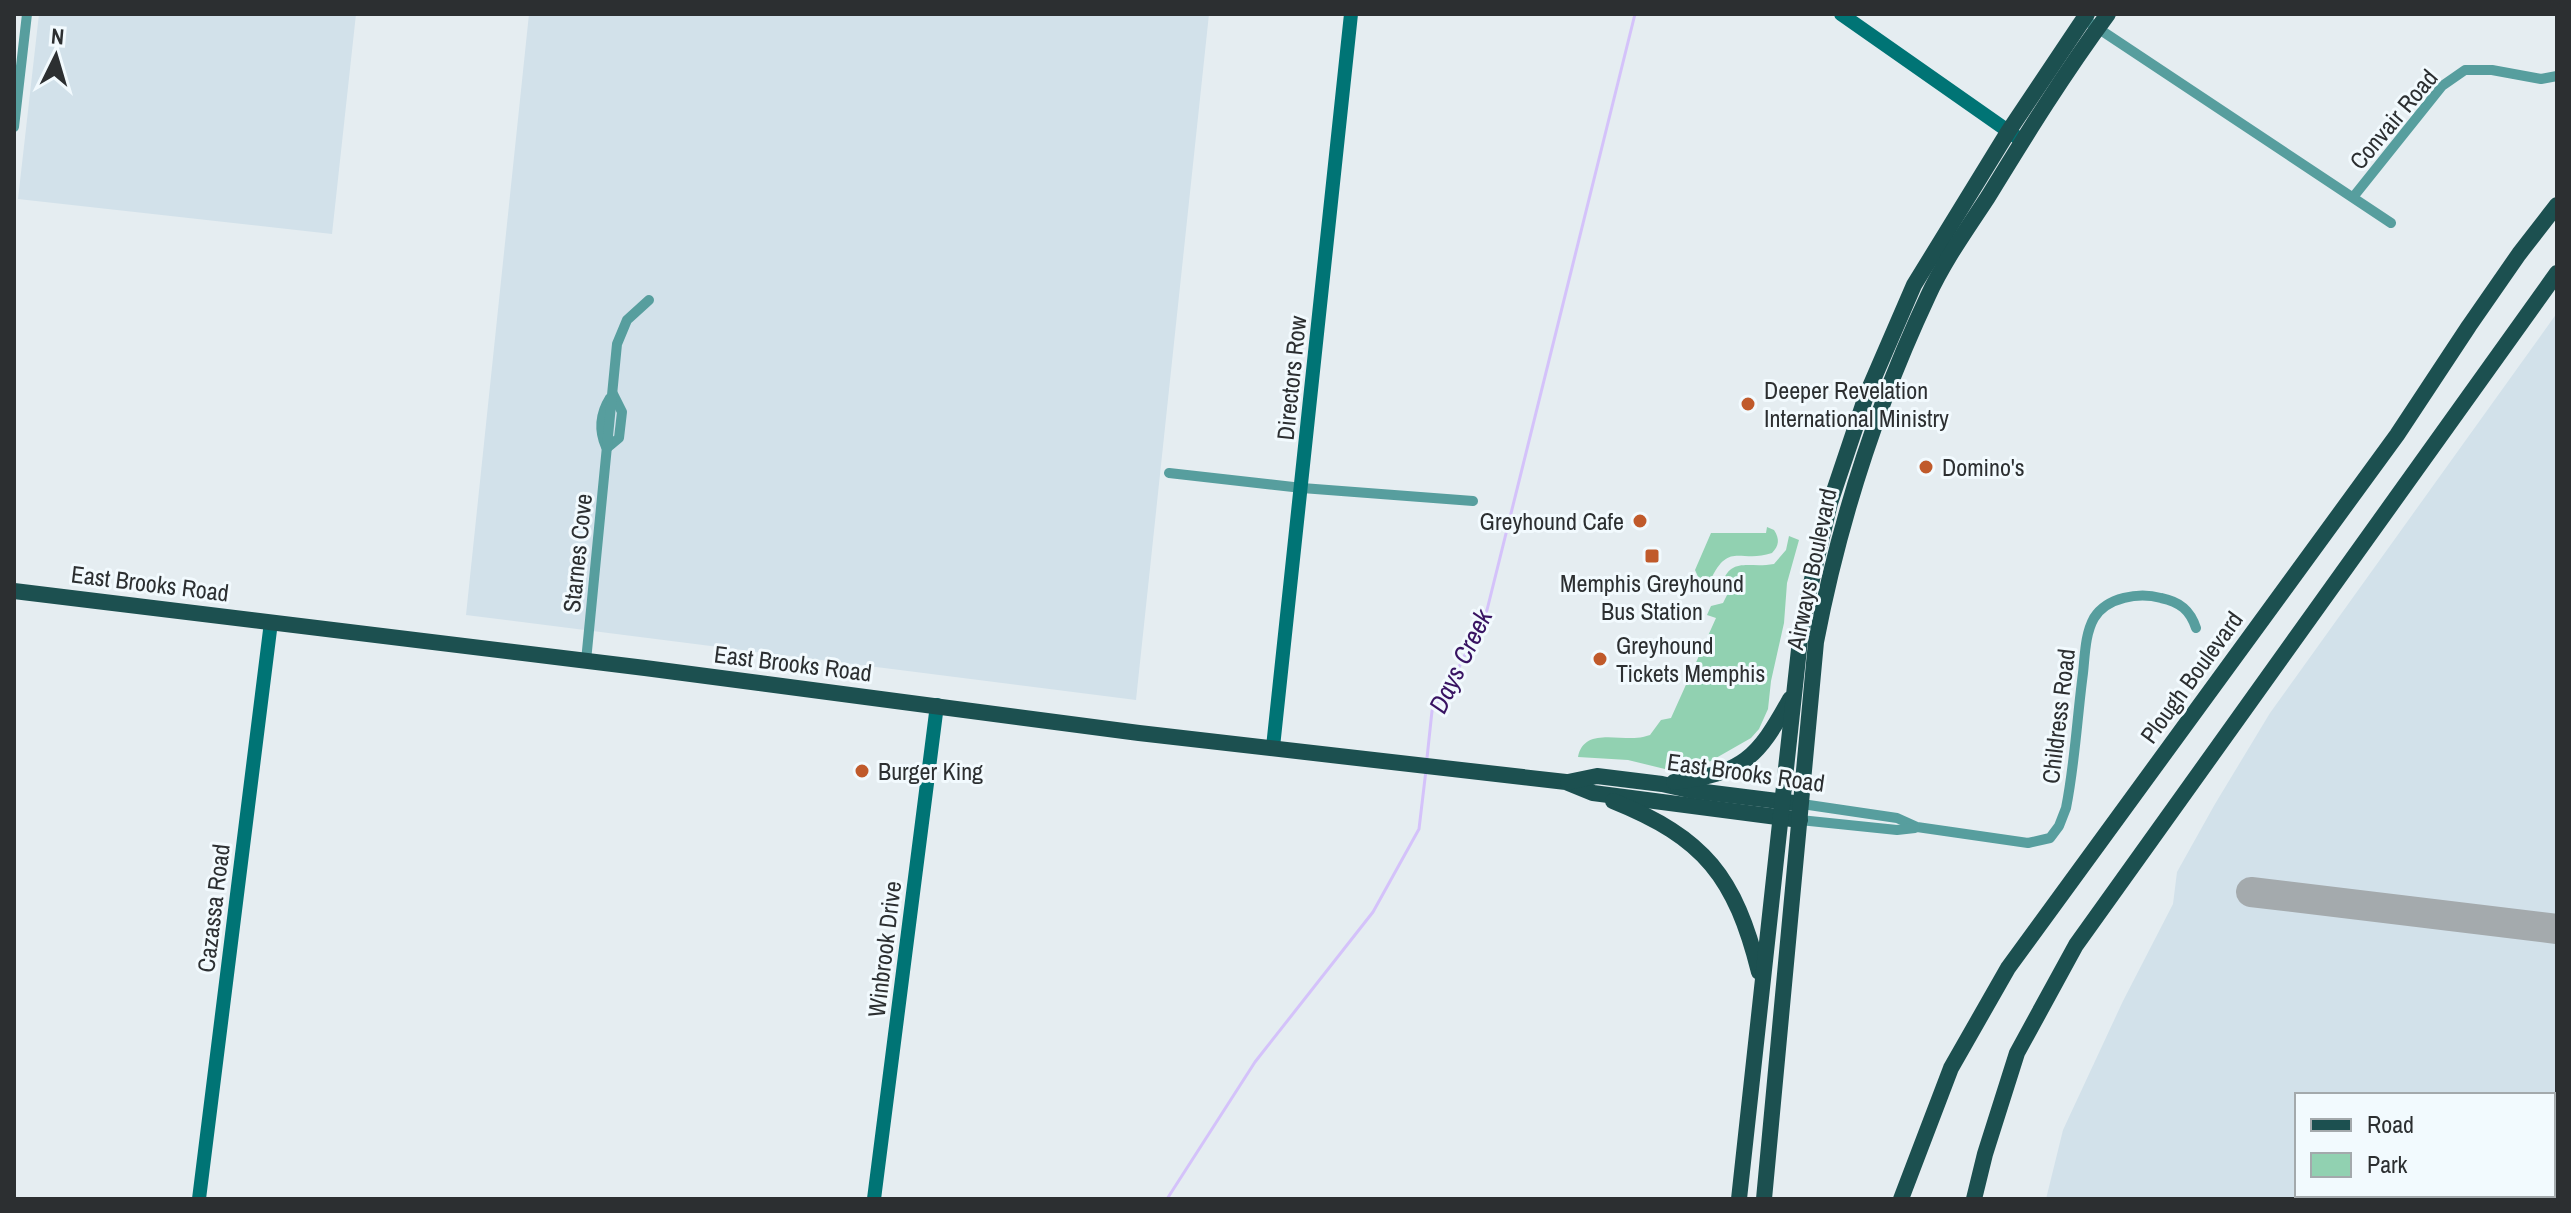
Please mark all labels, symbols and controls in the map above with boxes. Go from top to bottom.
north arrow [16,16,96,96]
text: N [50,21,66,52]
street label: Convair Road [2342,62,2444,176]
street label: Directors Row [1269,314,1314,442]
place label: Deeper Revelation International Ministry [1764,374,1949,434]
marker: Deeper Revelation International Ministry [1739,395,1757,413]
place label: Domino's [1942,451,2025,483]
marker: Domino's [1917,458,1935,476]
street label: Airways Boulevard [1778,485,1844,654]
street label: Starnes Cove [555,492,599,614]
place label: Greyhound Cafe [1480,505,1624,537]
marker: Greyhound Cafe [1631,512,1649,530]
marker: Memphis Greyhound Bus Station [1643,547,1661,565]
street label: East Brooks Road [69,557,231,609]
place label: Memphis Greyhound Bus Station [1560,567,1744,627]
water label: Days Creek [1420,602,1501,719]
street label: Plough Boulevard [2132,605,2250,749]
place label: Greyhound Tickets Memphis [1616,629,1765,689]
street label: East Brooks Road [712,637,874,689]
street label: Childress Road [2034,647,2082,785]
marker: Greyhound Tickets Memphis [1591,650,1609,668]
street label: East Brooks Road [1665,745,1827,799]
place label: Burger King [878,755,983,787]
marker: Burger King [853,762,871,780]
street label: Cazassa Road [189,842,237,974]
street label: Winbrook Drive [860,879,908,1019]
legend [2295,1093,2555,1197]
text: Road [2367,1108,2414,1140]
text: Park [2367,1148,2408,1180]

